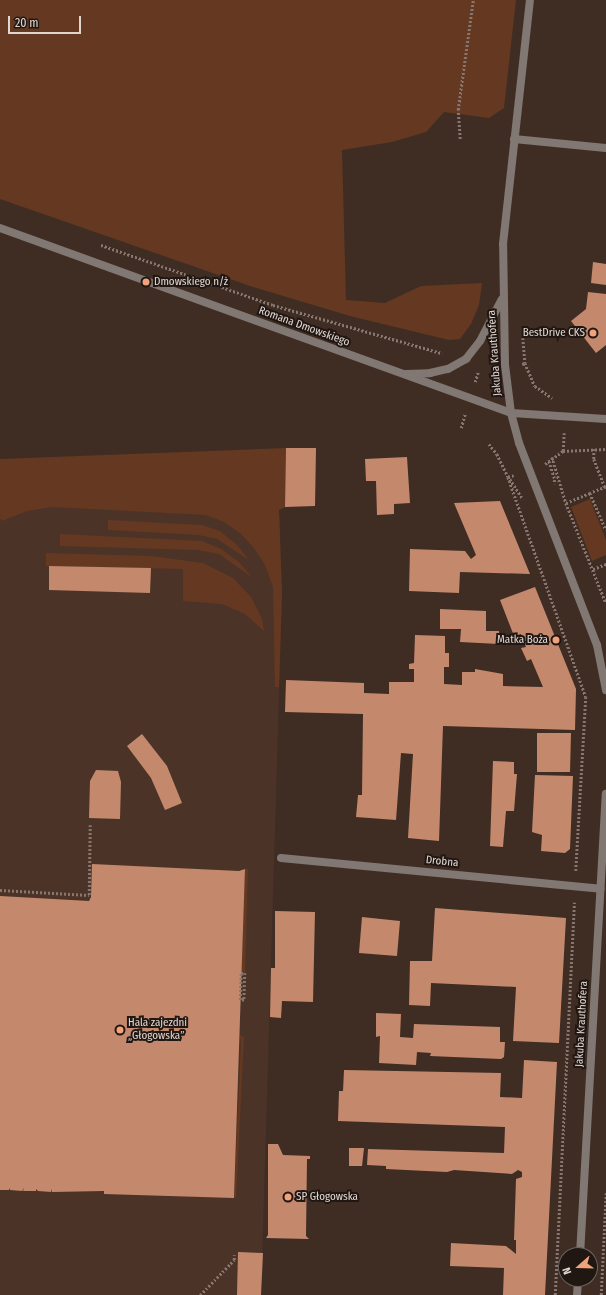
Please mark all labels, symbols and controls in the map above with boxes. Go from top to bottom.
scale bar [10,8,83,34]
text: 20 m [15,16,39,30]
place label: Dmowskiego n/ż [154,275,228,289]
marker: Dmowskiego n/ż [141,277,151,287]
street label: Romana Dmowskiego [257,304,351,350]
street label: Jakuba Krauthofera [485,310,505,396]
place label: BestDrive CKS [523,326,585,340]
marker: BestDrive CKS [588,328,598,338]
place label: Matka Boża [497,633,548,647]
marker: Matka Boża [551,635,561,645]
street label: Drobna [425,854,459,870]
street label: Jakuba Krauthofera [573,981,591,1067]
place label: Hala zajezdni „Głogowska” [128,1017,187,1043]
marker: Hala zajezdni „Głogowska” [115,1025,125,1035]
place label: SP Głogowska [296,1190,358,1204]
marker: SP Głogowska [283,1192,293,1202]
north arrow [558,1247,598,1287]
text: N [560,1266,574,1276]

